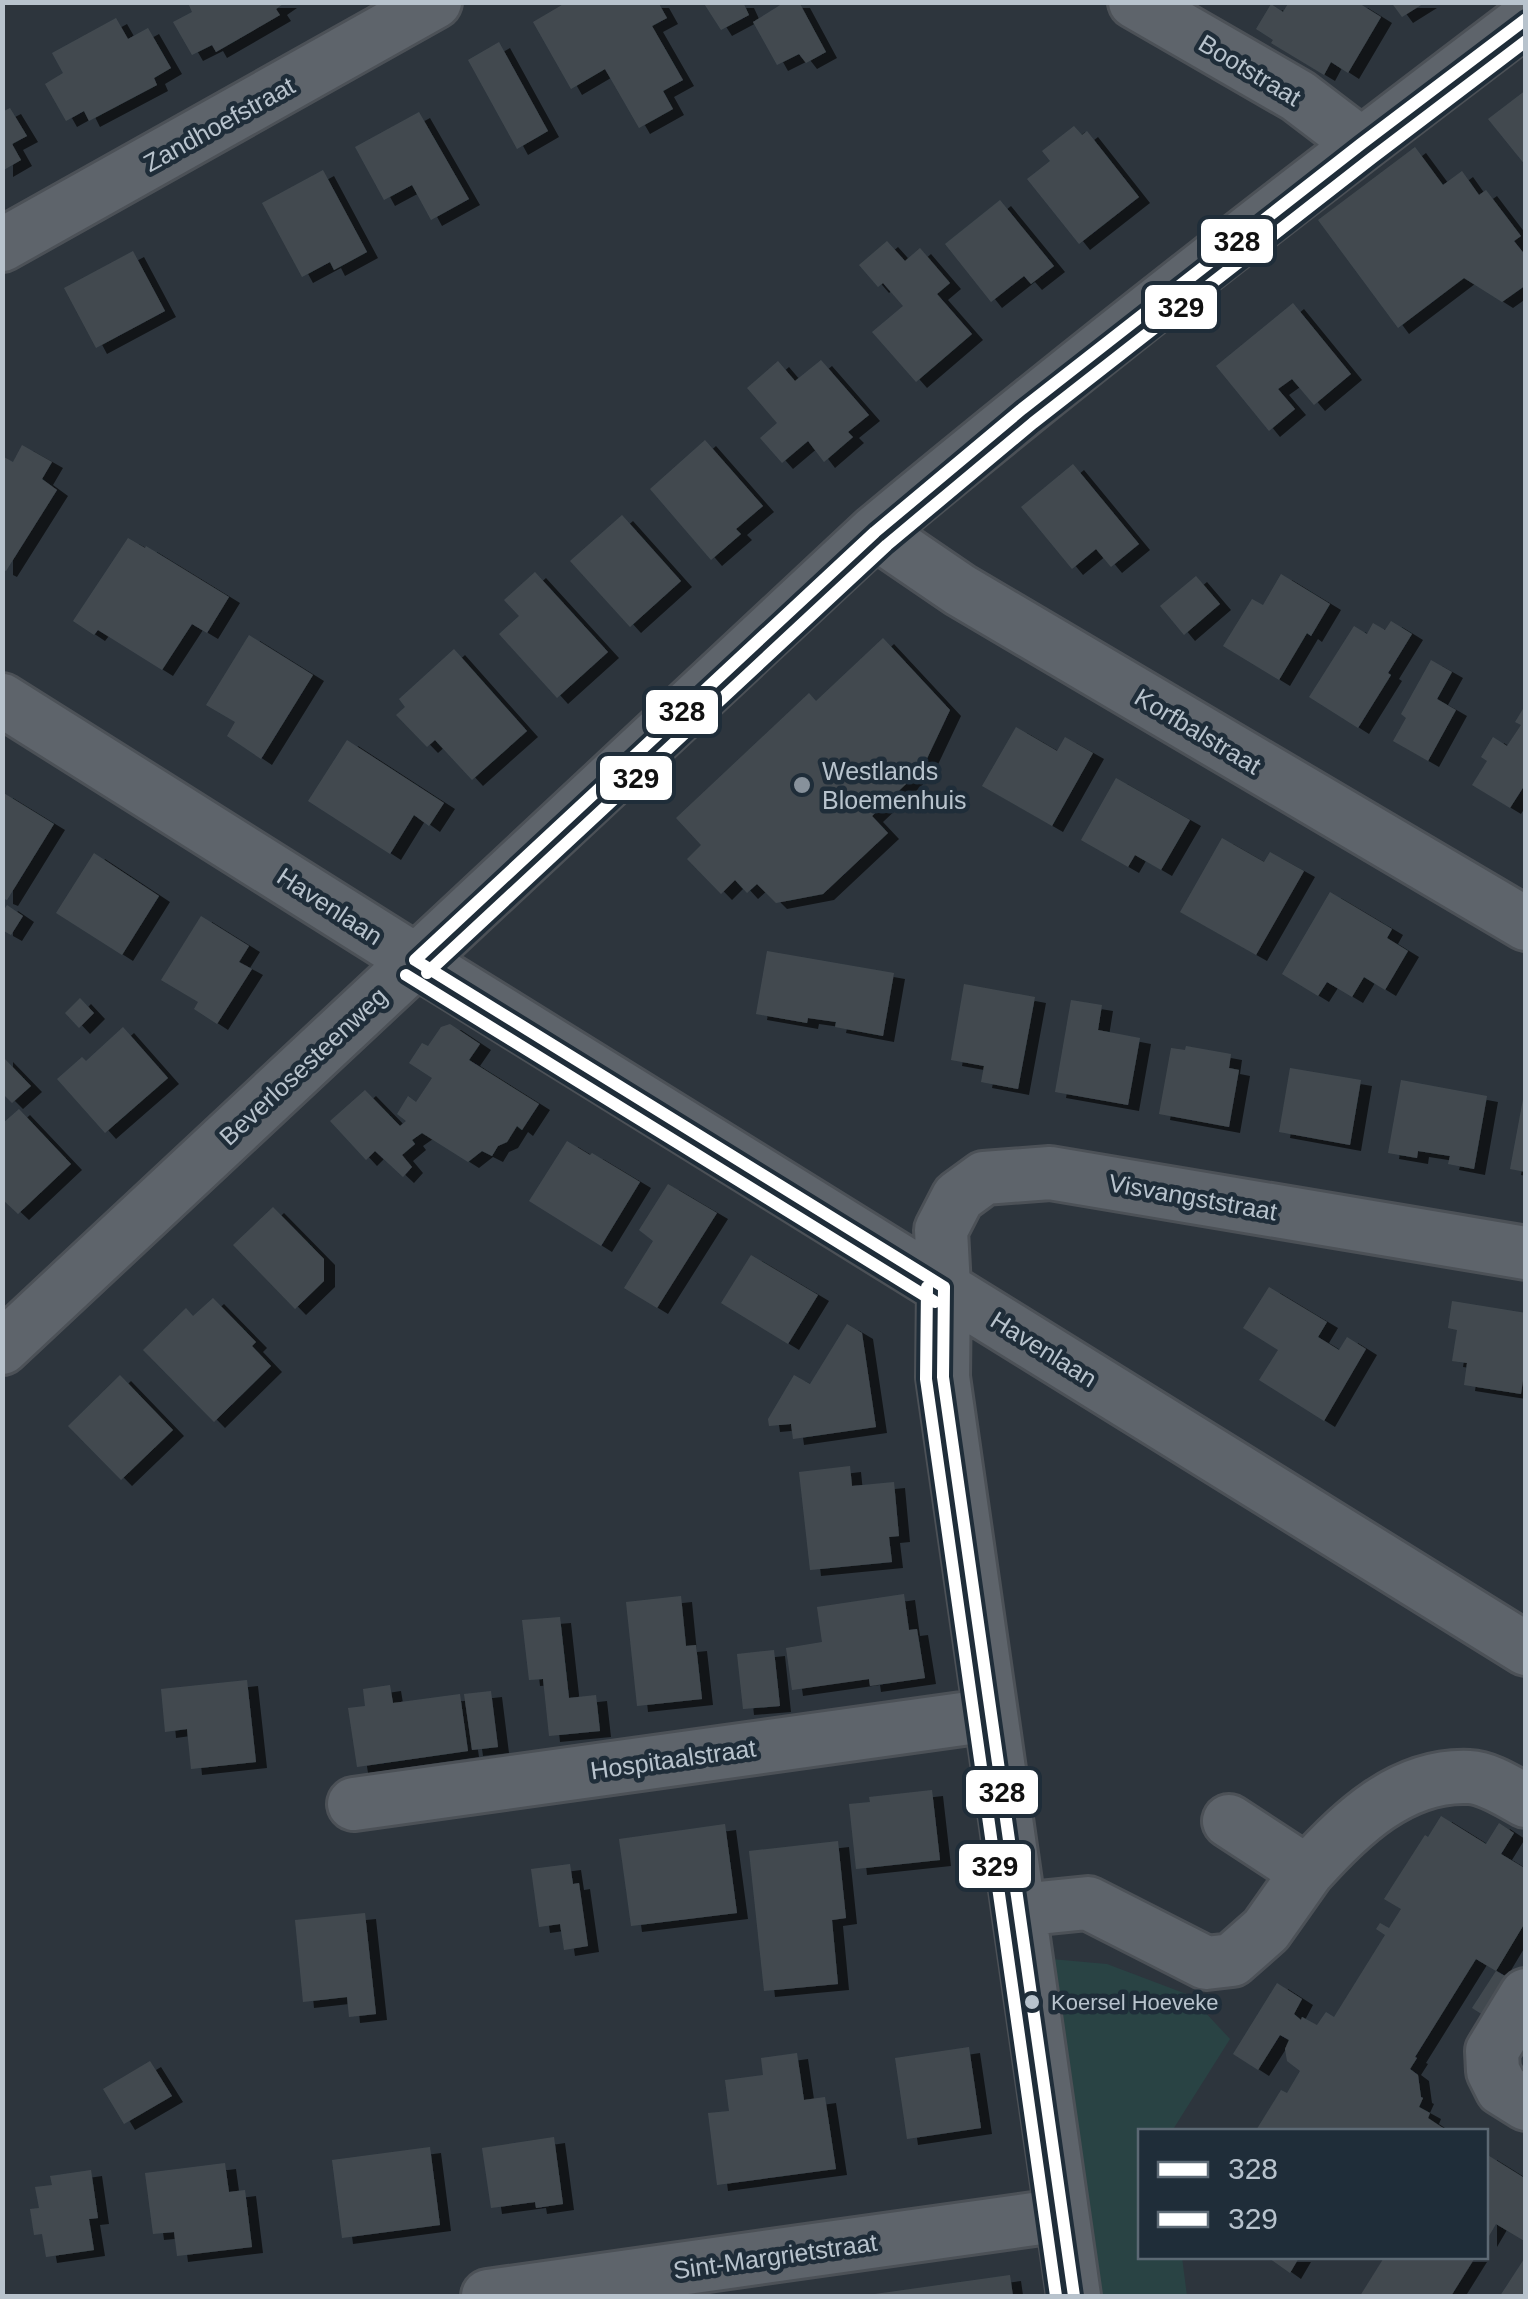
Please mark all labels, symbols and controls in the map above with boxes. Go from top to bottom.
street label: Bootstraat [1194,29,1306,111]
street label: Zandhoefstraat [139,71,299,177]
line badge: 328 [1199,217,1275,265]
text: 328 [1214,226,1260,257]
line badge: 329 [1143,283,1219,331]
text: 329 [1158,292,1204,323]
street label: Korfbalstraat [1130,682,1266,780]
line badge: 328 [644,688,720,736]
text: 328 [659,696,705,727]
line badge: 329 [598,754,674,802]
place label: Westlands Bloemenhuis [822,757,967,814]
text: 329 [613,763,659,794]
marker: Westlands Bloemenhuis [791,774,813,796]
street label: Havenlaan [272,862,388,950]
street label: Beverlosesteenweg [214,981,392,1151]
street label: Visvangststraat [1107,1168,1279,1226]
street label: Havenlaan [986,1305,1102,1393]
street label: Hospitaalstraat [588,1734,758,1784]
line badge: 328 [964,1768,1040,1816]
text: 328 [979,1777,1025,1808]
line badge: 329 [957,1842,1033,1890]
text: 329 [972,1851,1018,1882]
place label: Koersel Hoeveke [1051,1990,1219,2015]
marker: Koersel Hoeveke [1022,1992,1042,2012]
legend [1138,2129,1488,2259]
text: 328 [1228,2152,1278,2185]
text: 329 [1228,2202,1278,2235]
street label: Sint-Margrietstraat [671,2228,879,2284]

